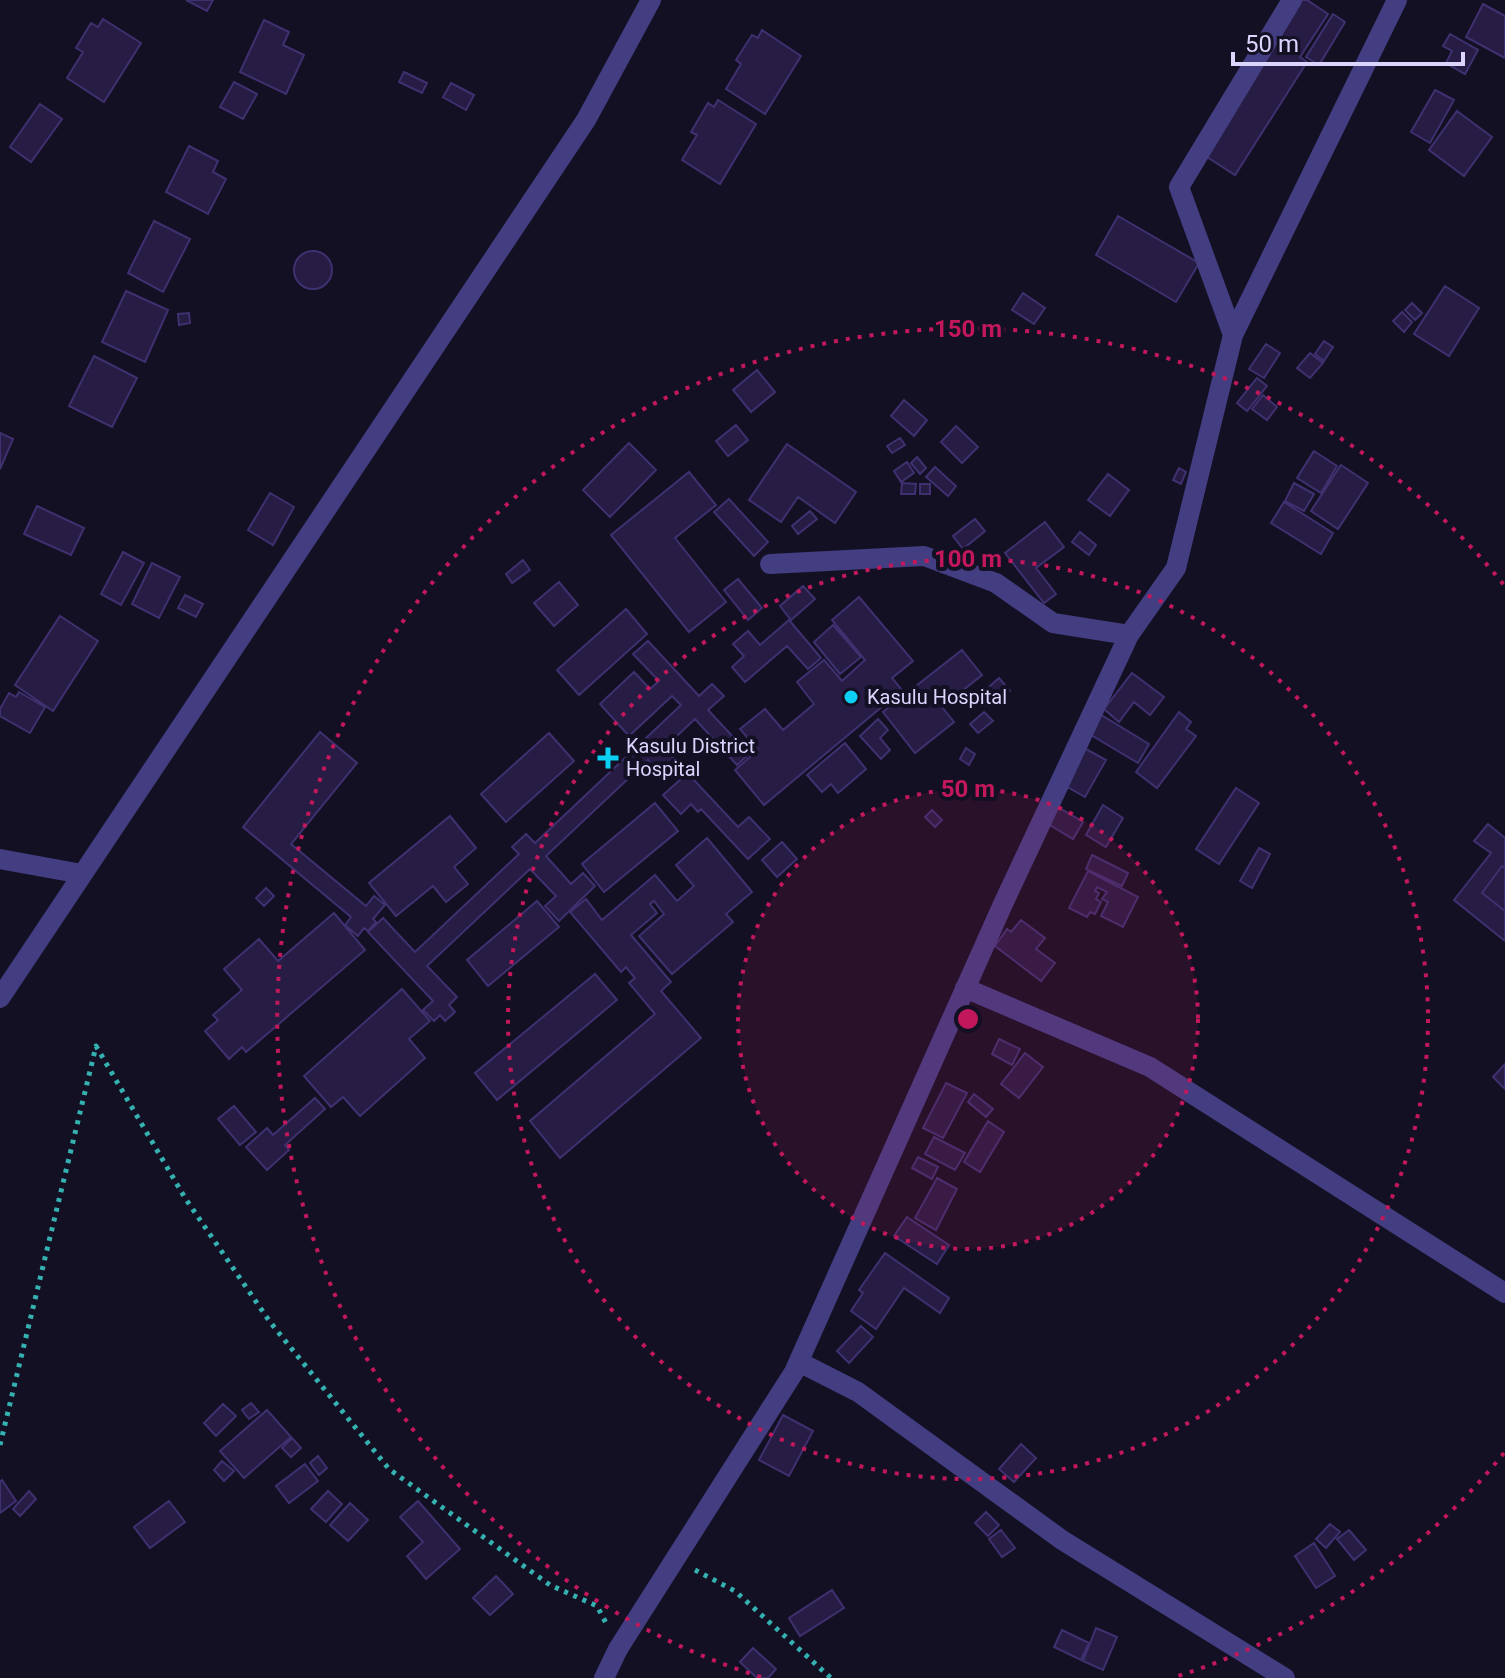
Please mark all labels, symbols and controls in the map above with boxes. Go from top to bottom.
scale bar [1233,16,1463,66]
text: 50 m [1245,30,1299,58]
text: 150 m [934,315,1002,343]
text: 100 m [934,545,1002,573]
place label: Kasulu Hospital [867,685,1007,709]
marker: Kasulu Hospital [842,688,860,706]
place label: Kasulu District Hospital [626,734,755,781]
marker: Kasulu District Hospital [597,747,619,769]
text: 50 m [941,775,995,803]
centre of rings [954,1005,982,1033]

